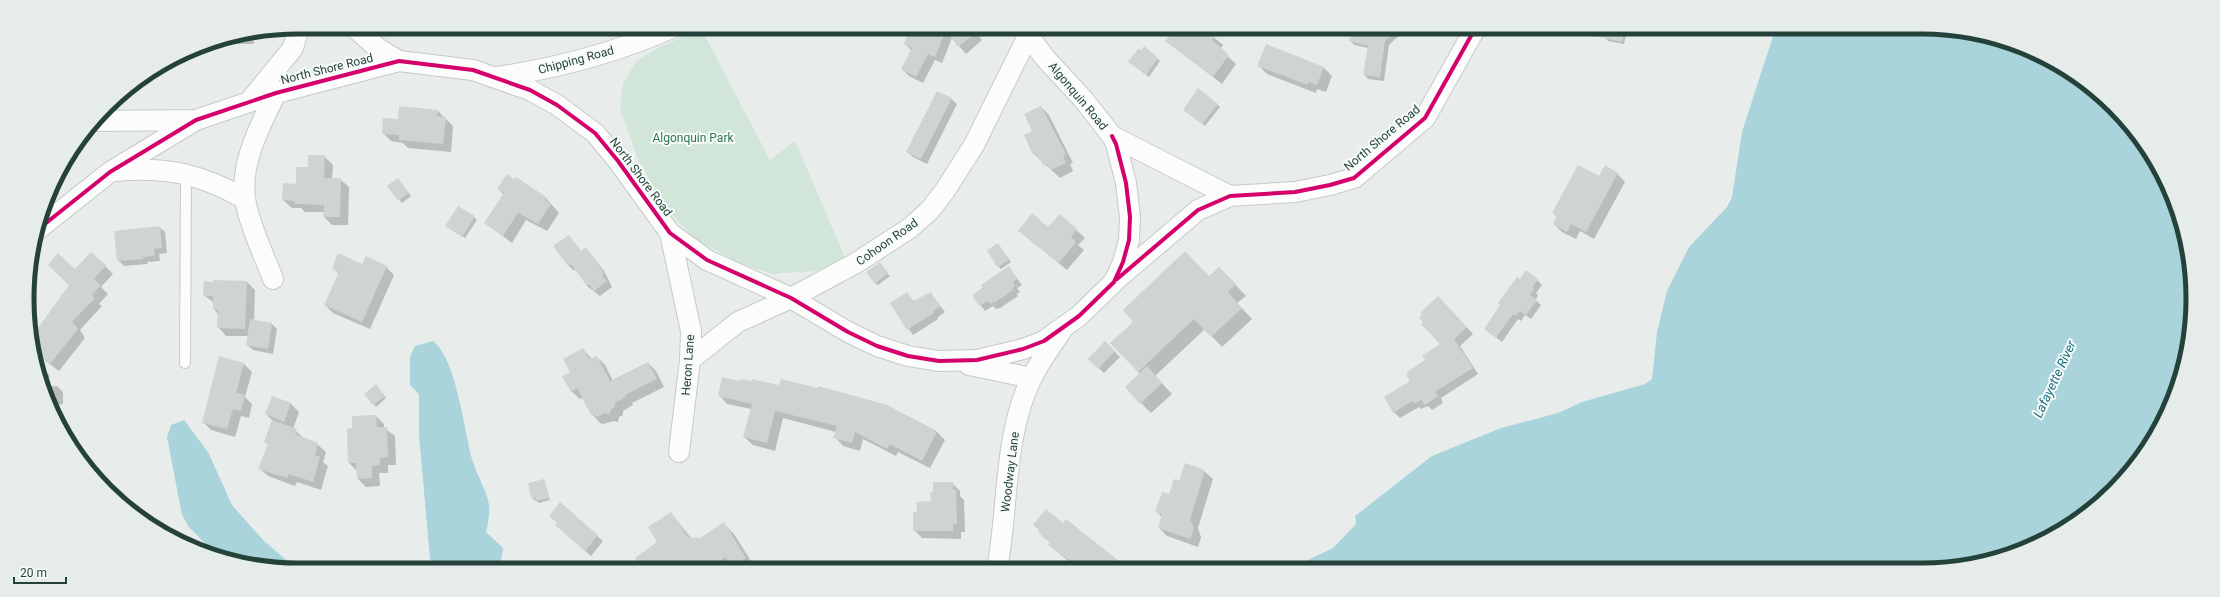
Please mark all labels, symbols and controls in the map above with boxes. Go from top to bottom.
street label: Chipping Road [537,43,615,77]
street label: North Shore Road [279,51,375,87]
street label: Algonquin Road [1045,59,1111,133]
street label: North Shore Road [1341,102,1423,174]
park label: Algonquin Park [652,131,734,145]
street label: North Shore Road [607,135,675,219]
street label: Cohoon Road [853,216,921,268]
street label: Heron Lane [679,334,697,396]
water label: Lafayette River [2030,338,2079,420]
street label: Woodway Lane [998,431,1022,513]
scale bar [14,559,66,585]
text: 20 m [20,566,47,580]

